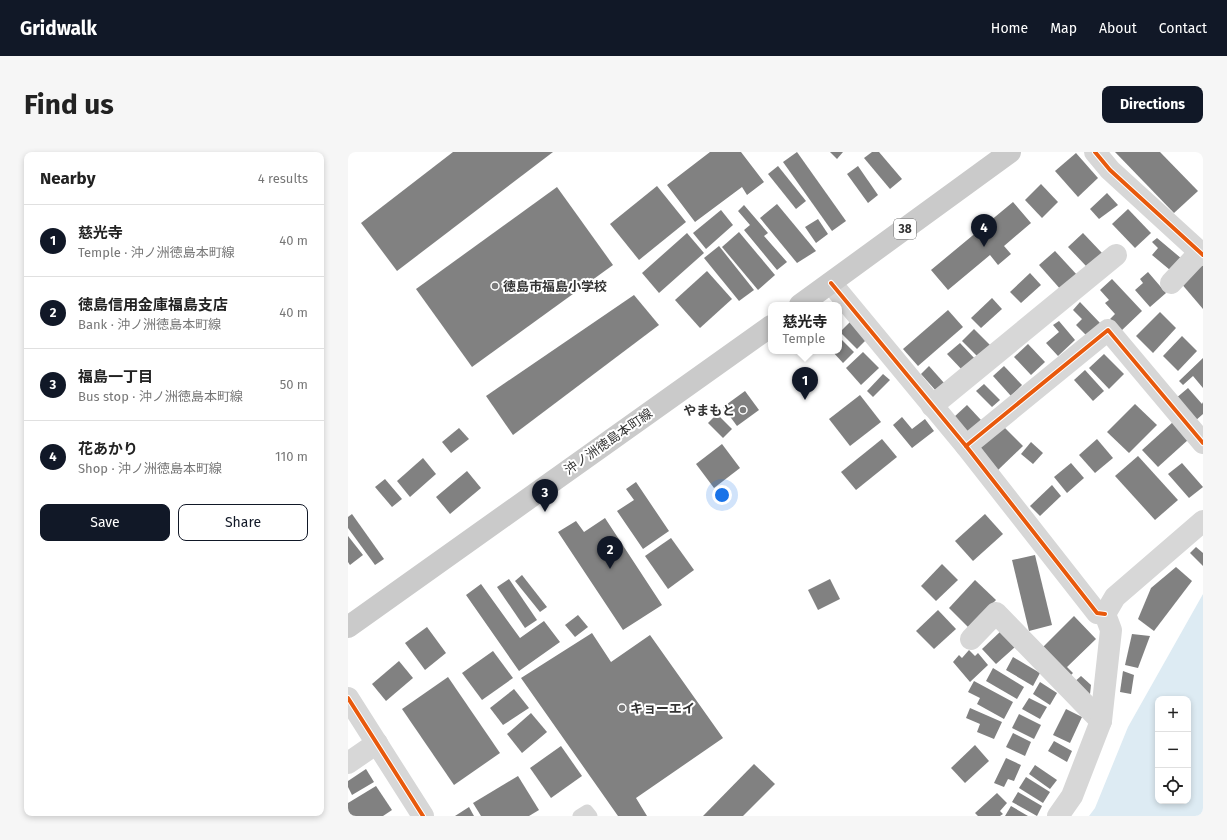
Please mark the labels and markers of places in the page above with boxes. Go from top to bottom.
pin: 4 [971,214,997,247]
place label: 徳島市福島小学校 [503,279,607,294]
marker: 徳島市福島小学校 [490,281,500,291]
pin: 1 [792,367,818,400]
place label: やまもと [683,403,735,418]
marker: やまもと [738,405,748,415]
pin: 3 [532,479,558,512]
pin: 2 [597,536,623,569]
place label: キョーエイ [630,701,695,716]
marker: キョーエイ [617,703,627,713]

